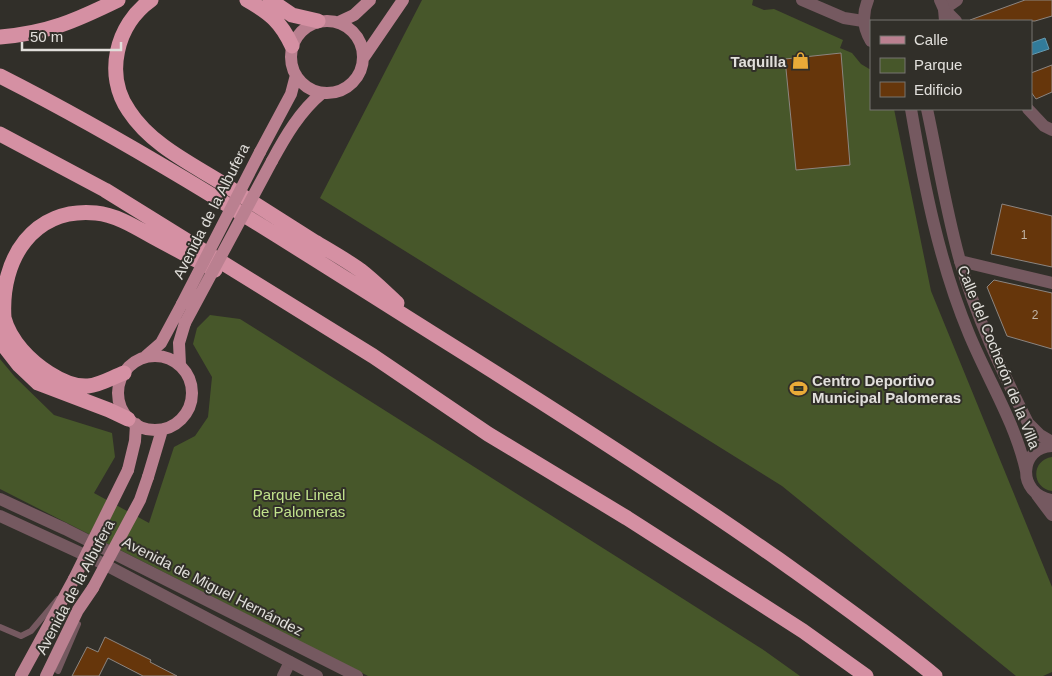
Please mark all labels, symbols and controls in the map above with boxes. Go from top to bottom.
scale bar [22,20,121,52]
legend [870,20,1032,110]
text: 50 m [30,28,63,45]
text: Calle [914,31,948,48]
shop icon: Taquilla [790,51,810,71]
place label: Taquilla [730,53,787,70]
text: Parque [914,56,962,73]
text: Edificio [914,81,962,98]
street label: Avenida de la Albufera [169,140,253,282]
house number: 1 [1021,228,1028,242]
street label: Calle del Cocherón de la Villa [954,263,1044,452]
house number: 2 [1032,308,1039,322]
place label: Centro Deportivo Municipal Palomeras [812,372,961,406]
sports icon: Centro Deportivo Municipal Palomeras [788,379,808,399]
park label: Parque Lineal de Palomeras [253,486,345,520]
street label: Avenida de la Albufera [32,516,118,657]
street label: Avenida de Miguel Hernández [120,533,306,639]

